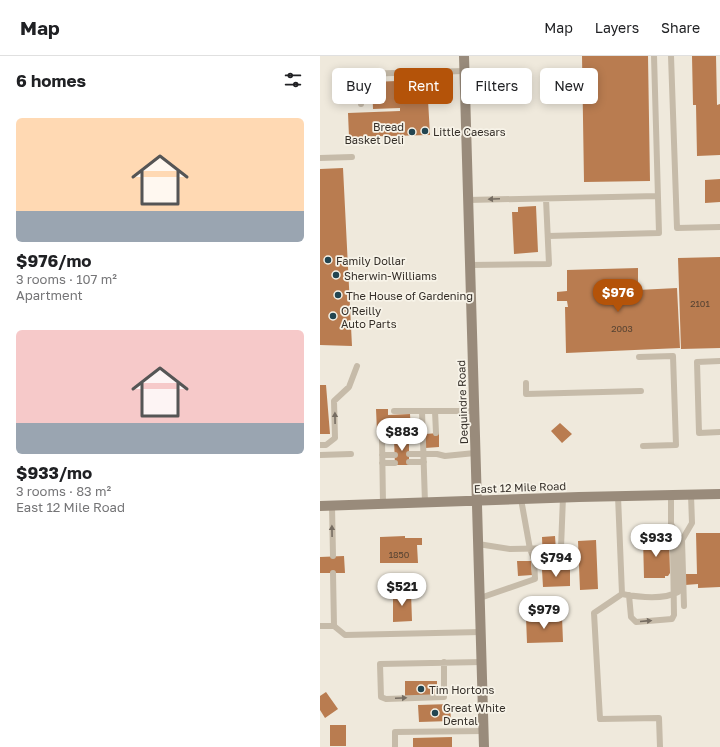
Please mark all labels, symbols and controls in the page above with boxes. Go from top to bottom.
text: Map [20,16,60,39]
text: Map [544,19,573,36]
text: Layers [595,19,639,36]
text: Share [661,19,700,36]
chip: Buy [332,68,386,104]
chip: Rent [394,68,453,104]
chip: Filters [461,68,532,104]
chip: New [540,68,598,104]
icon: filters [282,69,304,91]
text: 6 homes [16,70,86,91]
place label: Bread Basket Deli [345,120,404,146]
place label: Little Caesars [433,125,506,138]
marker: Little Caesars [420,126,430,136]
marker: Bread Basket Deli [407,127,417,137]
icon: home [124,144,196,216]
one-way arrow [488,196,500,203]
text: $976/mo [16,250,91,271]
place label: Family Dollar [336,254,406,267]
marker: Family Dollar [323,255,333,265]
place label: Sherwin-Williams [344,269,437,282]
marker: Sherwin-Williams [331,270,341,280]
text: 3 rooms · 107 m² [16,271,117,287]
pin: $976 [594,279,642,313]
text: $976 [602,284,634,300]
text: Apartment [16,287,83,303]
place label: The House of Gardening [346,289,473,302]
marker: The House of Gardening [333,290,343,300]
house number: 2101 [690,298,710,309]
place label: O'Reilly Auto Parts [341,304,397,330]
marker: O'Reilly Auto Parts [328,311,338,321]
house number: 2003 [611,323,633,334]
icon: home [124,356,196,428]
street label: Dequindre Road [454,360,470,444]
one-way arrow [331,412,338,424]
pin: $883 [378,418,426,452]
text: $883 [385,423,419,439]
text: $933/mo [16,462,92,483]
street label: East 12 Mile Road [474,479,566,495]
text: 3 rooms · 83 m² [16,483,111,499]
text: East 12 Mile Road [16,499,125,515]
pin: $933 [632,524,680,558]
one-way arrow [329,525,336,537]
text: $933 [640,529,672,545]
pin: $794 [532,544,580,578]
house number: 1850 [389,549,410,560]
text: $794 [540,549,572,565]
pin: $521 [378,573,426,607]
text: $521 [386,578,418,594]
pin: $979 [520,596,568,630]
text: $979 [528,601,560,617]
one-way arrow [640,617,652,624]
place label: Tim Hortons [429,683,494,696]
marker: Tim Hortons [416,684,426,694]
one-way arrow [395,695,407,702]
place label: Great White Dental [443,701,506,727]
marker: Great White Dental [430,708,440,718]

